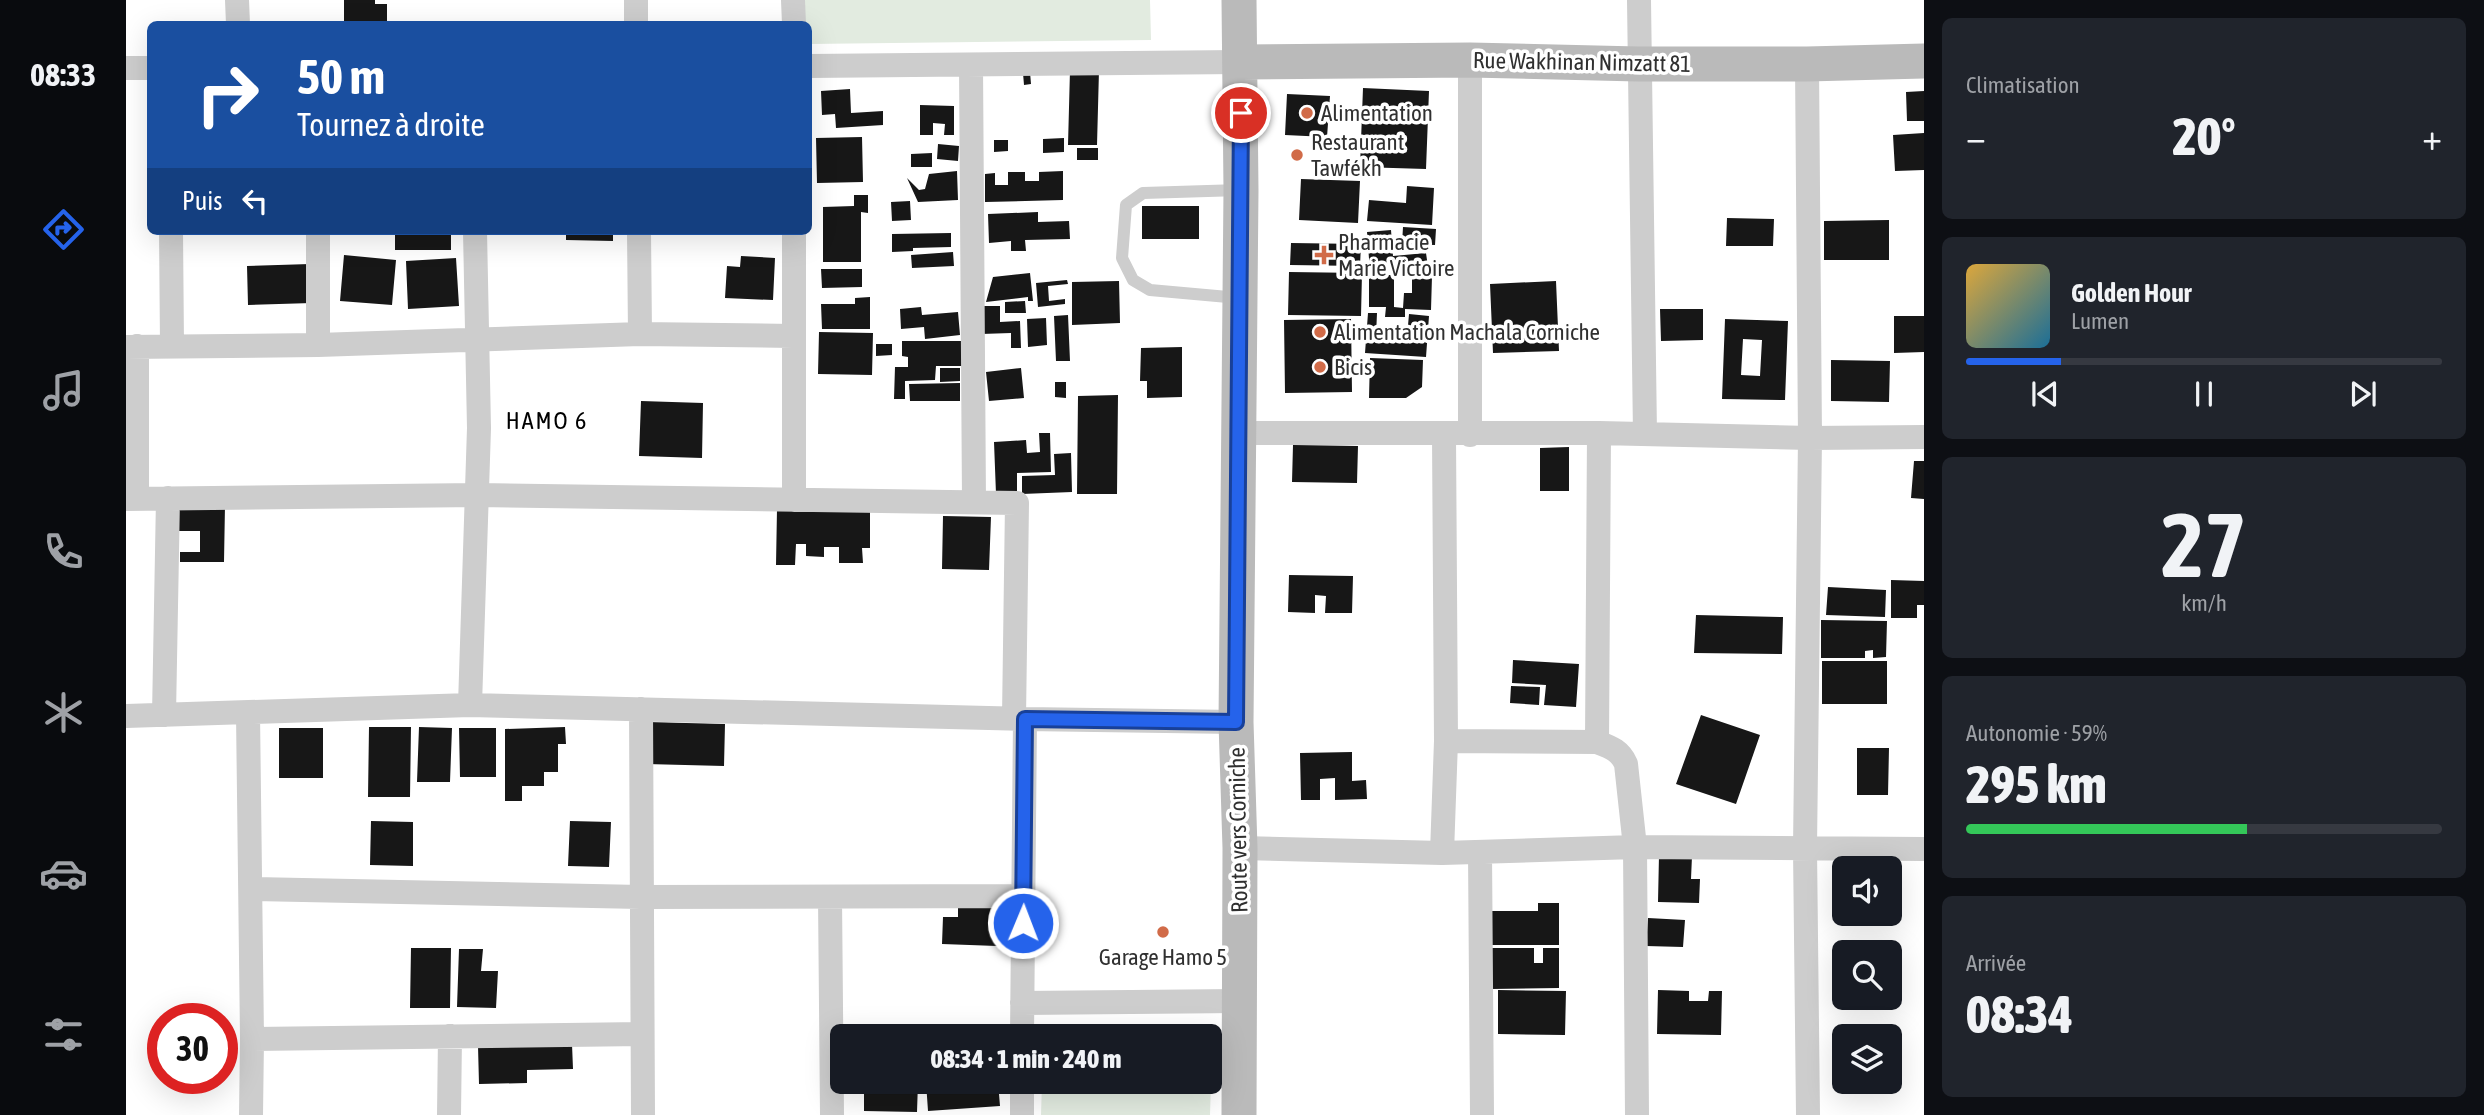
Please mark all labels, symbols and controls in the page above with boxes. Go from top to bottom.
street label: Rue Wakhinan Nimzatt 81 [1473,47,1691,77]
text: 50 m [297,48,385,104]
icon: right [182,49,273,140]
text: 08:33 [30,56,96,93]
text: Climatisation [1966,72,2080,98]
pin [1211,83,1271,143]
icon: arrive [1222,94,1260,132]
place label: Alimentation [1321,100,1433,126]
marker: Alimentation [1299,105,1315,121]
text: Tournez à droite [297,106,485,143]
text: 20° [2172,106,2236,166]
text: − [1966,115,1986,158]
text: + [2422,115,2442,158]
place label: Restaurant Tawfékh [1311,129,1404,181]
marker: Restaurant Tawfékh [1289,147,1305,163]
icon: left [236,182,274,220]
text: Puis [182,186,222,216]
icon: directions [39,205,88,254]
place label: Pharmacie Marie Victoire [1338,229,1455,281]
marker: Pharmacie Marie Victoire [1316,247,1332,263]
text: Golden Hour [2071,278,2191,308]
text: Lumen [2071,308,2129,334]
place label: Alimentation Machala Corniche [1334,319,1600,345]
marker: Alimentation Machala Corniche [1312,324,1328,340]
place label: Bicis [1334,354,1372,380]
marker: Bicis [1312,359,1328,375]
icon: music [39,366,88,415]
icon: previous [2026,375,2064,413]
icon: pause [2185,375,2223,413]
icon: next [2344,375,2382,413]
district label: HAMO 6 [506,407,588,434]
text: 27 [2161,492,2247,596]
icon: phone [39,527,88,576]
text: km/h [2181,590,2227,616]
icon: climate [39,688,88,737]
text: Autonomie · 59% [1966,720,2107,746]
street label: Route vers Corniche [1224,747,1252,913]
text: 295 km [1966,754,2107,814]
icon: car [39,849,88,898]
map controls [1832,856,1902,1094]
button: sound [1832,856,1902,926]
position arrow [986,886,1060,960]
marker: Garage Hamo 5 [1155,924,1171,940]
button: search [1832,940,1902,1010]
place label: Garage Hamo 5 [1099,944,1227,970]
text: Arrivée [1966,950,2026,976]
text: 08:34 [1966,984,2073,1044]
speed limit sign: 30 [147,1003,238,1094]
icon: filters [39,1010,88,1059]
button: layers [1832,1024,1902,1094]
text: 08:34 · 1 min · 240 m [931,1044,1121,1074]

